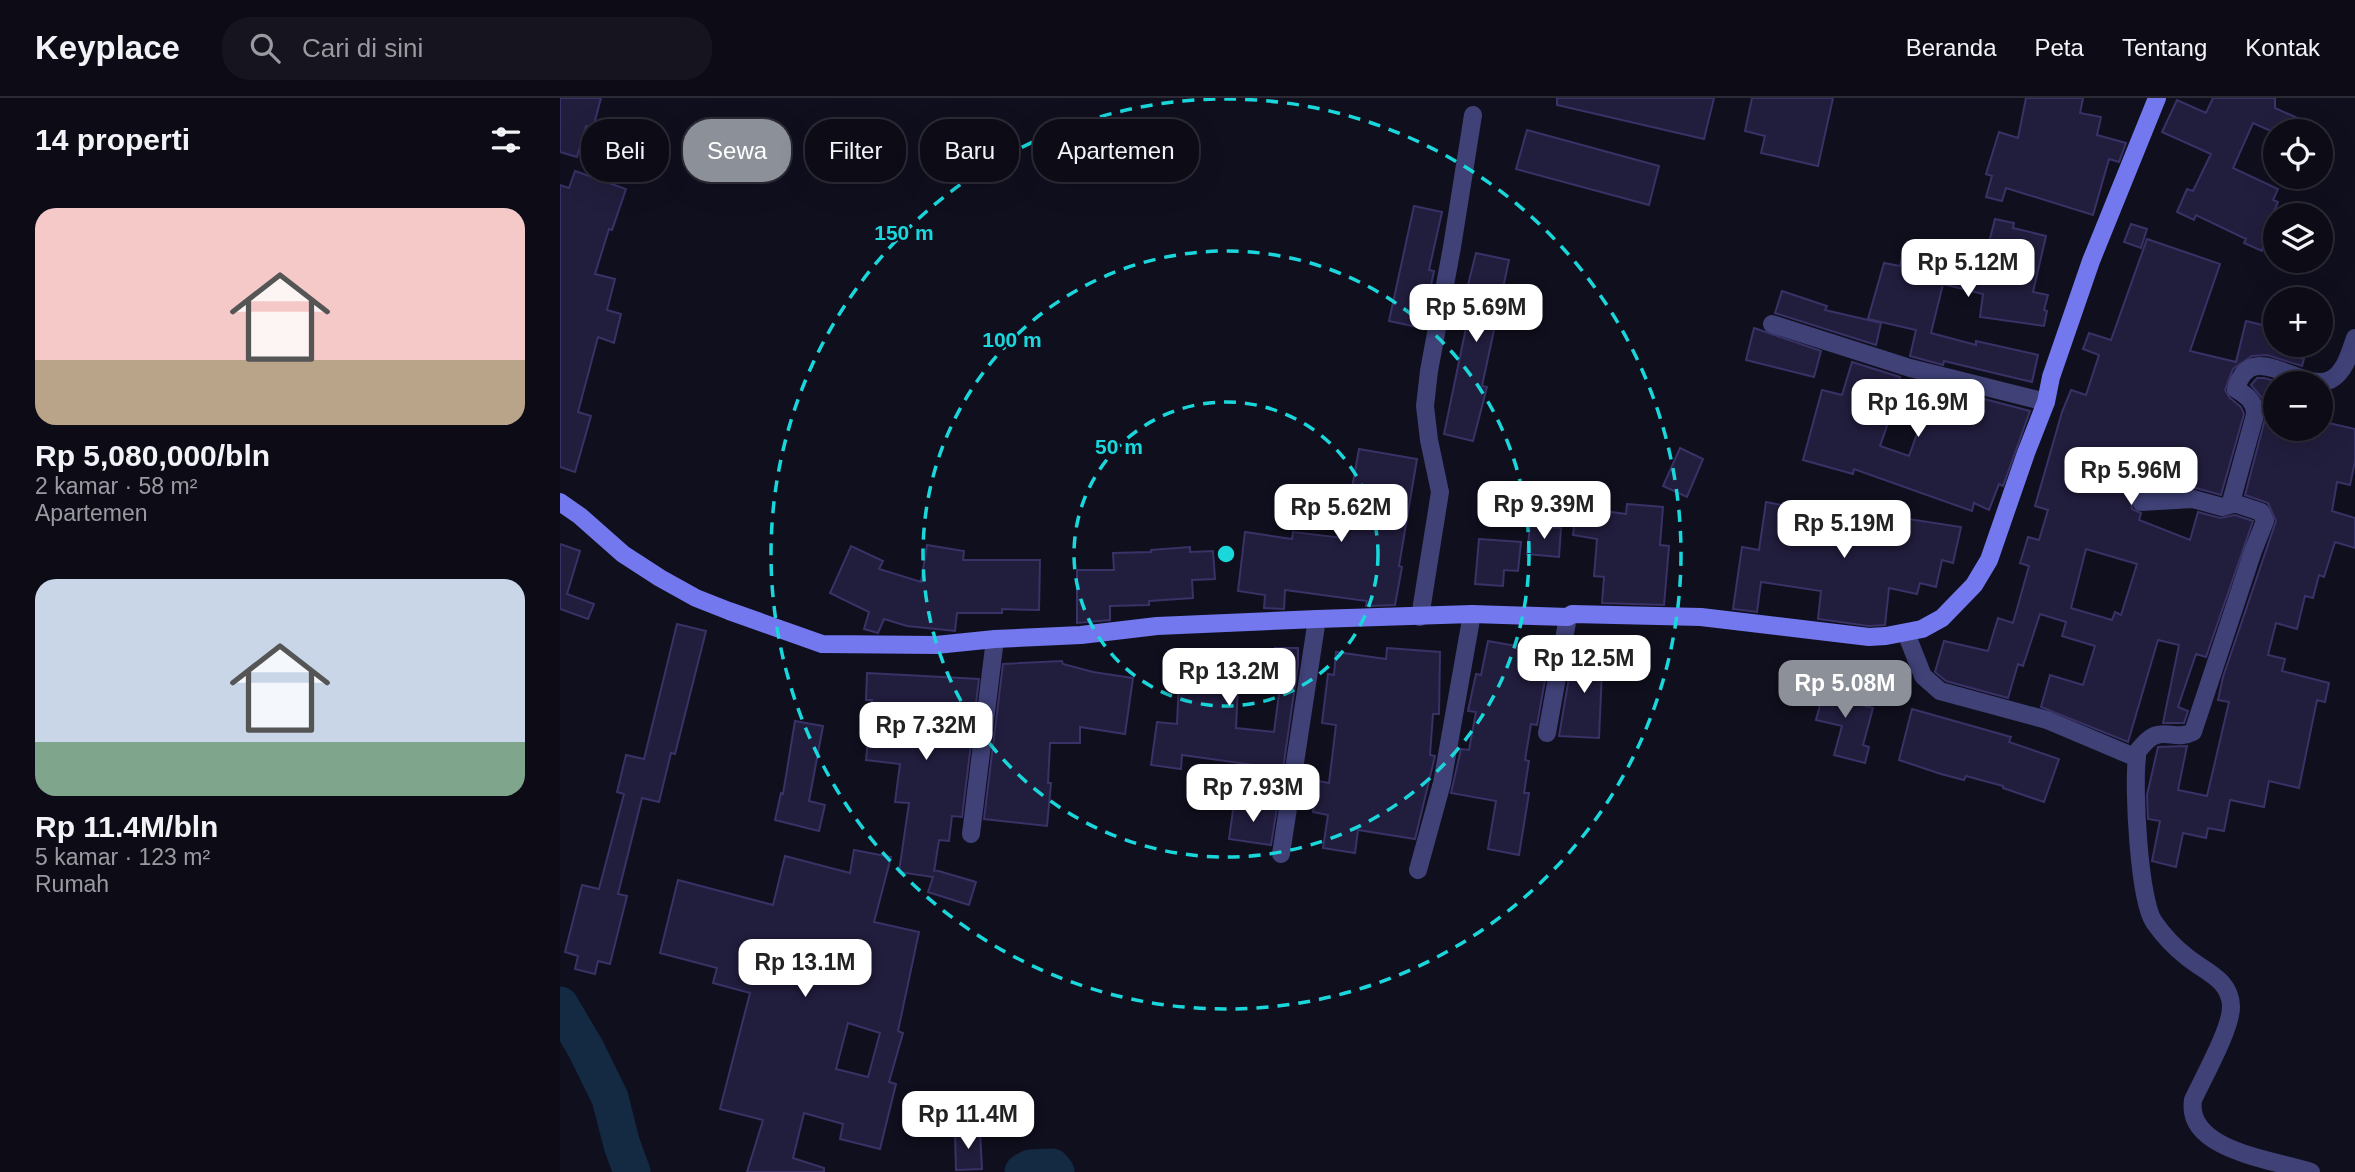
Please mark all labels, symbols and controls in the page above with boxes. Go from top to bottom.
search box [222,17,712,80]
text: Keyplace [35,29,180,66]
icon: search [246,29,284,67]
text: Cari di sini [302,33,423,63]
text: Beranda [1906,34,1997,61]
text: Peta [2035,34,2084,61]
text: Tentang [2122,34,2207,61]
text: Kontak [2245,34,2320,61]
chip: Beli [581,119,669,182]
chip: Sewa [683,119,791,182]
chip: Filter [805,119,906,182]
chip: Baru [920,119,1019,182]
chip: Apartemen [1033,119,1199,182]
map controls [2263,119,2333,441]
button: locate [2263,119,2333,189]
icon: filters [487,121,525,159]
text: 14 properti [35,123,190,156]
button: layers [2263,203,2333,273]
text: 150 m [874,221,934,244]
pin: Rp 5.12M [1896,240,2040,299]
text: Rp 5.12M [1918,249,2018,275]
icon: home [217,254,343,380]
pin: Rp 5.69M [1404,285,1548,344]
button: + [2263,287,2333,357]
text: Rp 5.69M [1426,294,1526,320]
text: 100 m [982,328,1042,351]
button: − [2263,371,2333,441]
pin: Rp 16.9M [1846,380,1990,439]
text: Rp 16.9M [1868,389,1968,415]
text: 50 m [1095,435,1143,458]
text: Rp 5,080,000/bln [35,439,270,472]
pin: Rp 5.96M [2059,448,2203,507]
text: Rp 5.96M [2081,457,2181,483]
text: 2 kamar · 58 m² [35,473,197,499]
pin: Rp 9.39M [1472,482,1616,541]
pin: Rp 5.62M [1269,484,1413,544]
text: Rp 9.39M [1494,491,1594,517]
text: Rp 5.62M [1291,494,1391,520]
text: Apartemen [35,500,148,526]
pin: Rp 5.19M [1772,500,1916,560]
text: Rp 5.19M [1794,510,1894,536]
centre of rings [1214,542,1238,566]
icon: home [217,625,343,751]
pin: Rp 12.5M [1512,636,1656,695]
text: Rp 12.5M [1534,645,1634,671]
pin: Rp 13.2M [1157,648,1301,708]
text: Rp 13.2M [1179,658,1279,684]
pin: Rp 5.08M [1773,660,1917,720]
text: Rp 5.08M [1795,670,1895,696]
pin: Rp 7.32M [854,702,998,762]
text: Rp 7.32M [876,712,976,738]
pin: Rp 7.93M [1181,764,1325,824]
text: Rp 7.93M [1203,774,1303,800]
text: Rp 11.4M/bln [35,810,218,843]
text: 5 kamar · 123 m² [35,844,210,870]
text: Rumah [35,871,109,897]
pin: Rp 13.1M [733,940,877,999]
text: Rp 13.1M [755,949,855,975]
pin: Rp 11.4M [896,1091,1040,1151]
text: Rp 11.4M [918,1101,1018,1127]

